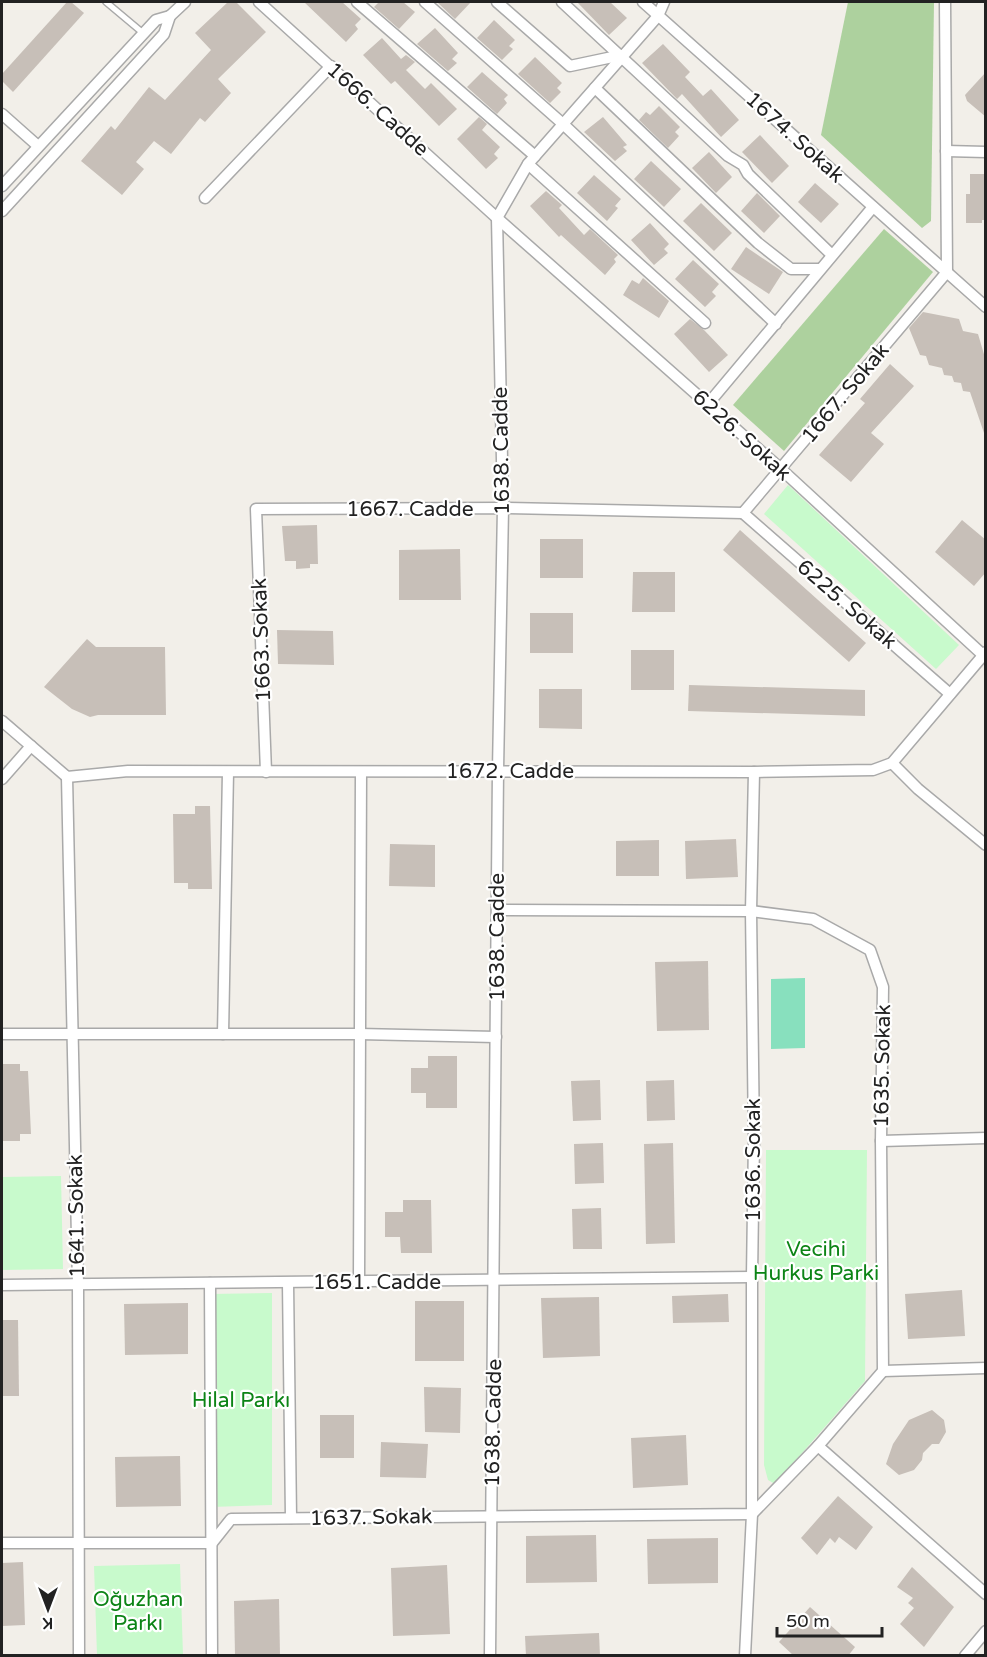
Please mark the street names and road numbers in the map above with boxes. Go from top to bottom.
street label: 1666. Cadde [322,57,434,162]
street label: 1674. Sokak [740,87,849,188]
street label: 1667. Sokak [796,338,894,448]
street label: 6226. Sokak [687,385,796,486]
street label: 1638. Cadde [488,386,515,515]
street label: 1667. Cadde [346,497,474,522]
street label: 6225. Sokak [792,554,902,654]
street label: 1663. Sokak [247,578,276,702]
street label: 1672. Cadde [446,759,574,784]
street label: 1638. Cadde [485,873,510,1001]
street label: 1635. Sokak [869,1004,896,1128]
street label: 1636. Sokak [741,1098,766,1222]
street label: 1641. Sokak [63,1154,90,1278]
street label: 1651. Cadde [313,1270,441,1295]
street label: 1638. Cadde [480,1358,507,1487]
street label: 1637. Sokak [309,1504,433,1531]

